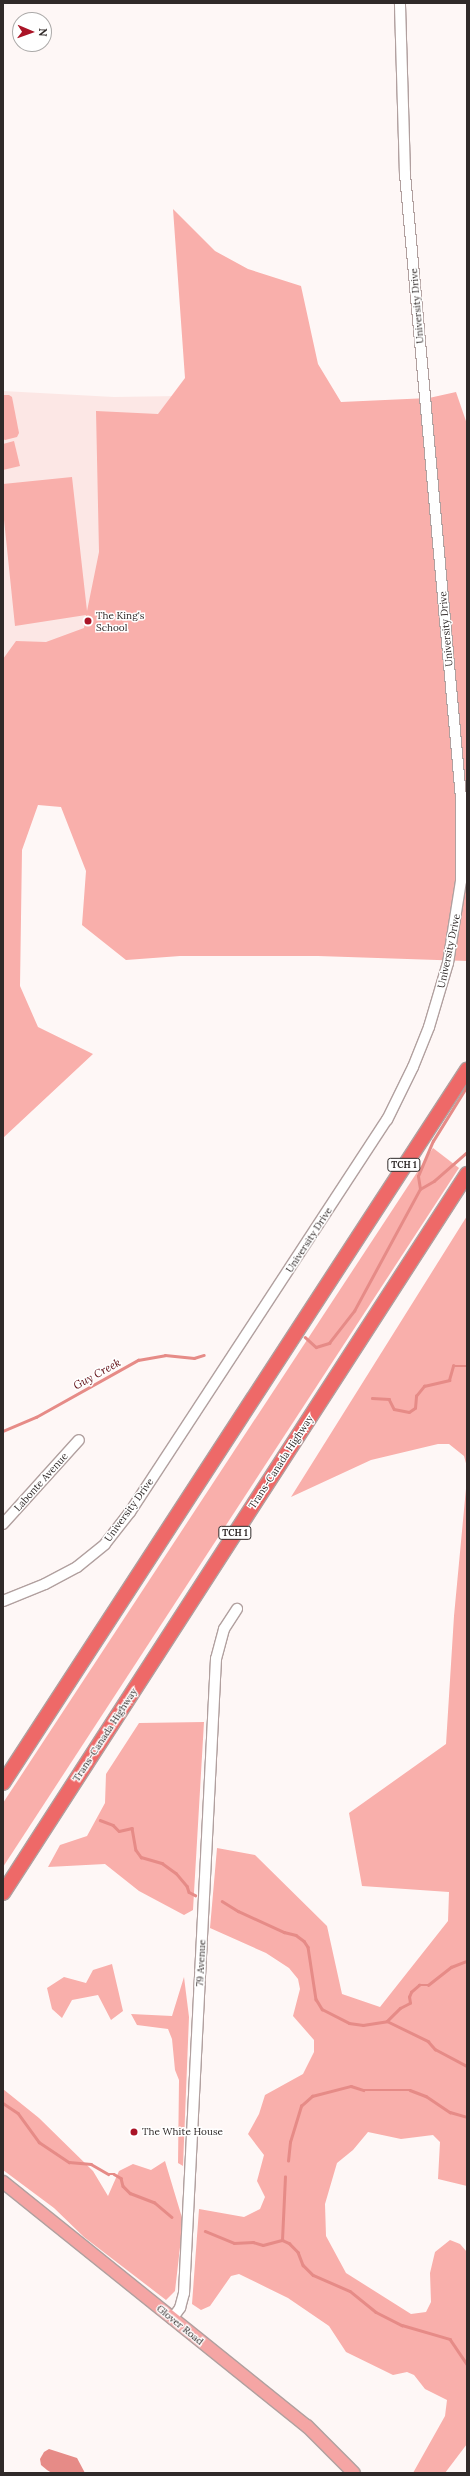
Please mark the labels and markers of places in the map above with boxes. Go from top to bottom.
place label: The King's School [96,609,144,632]
marker: The King's School [83,616,93,626]
place label: The White House [142,2126,223,2138]
marker: The White House [129,2127,139,2137]

